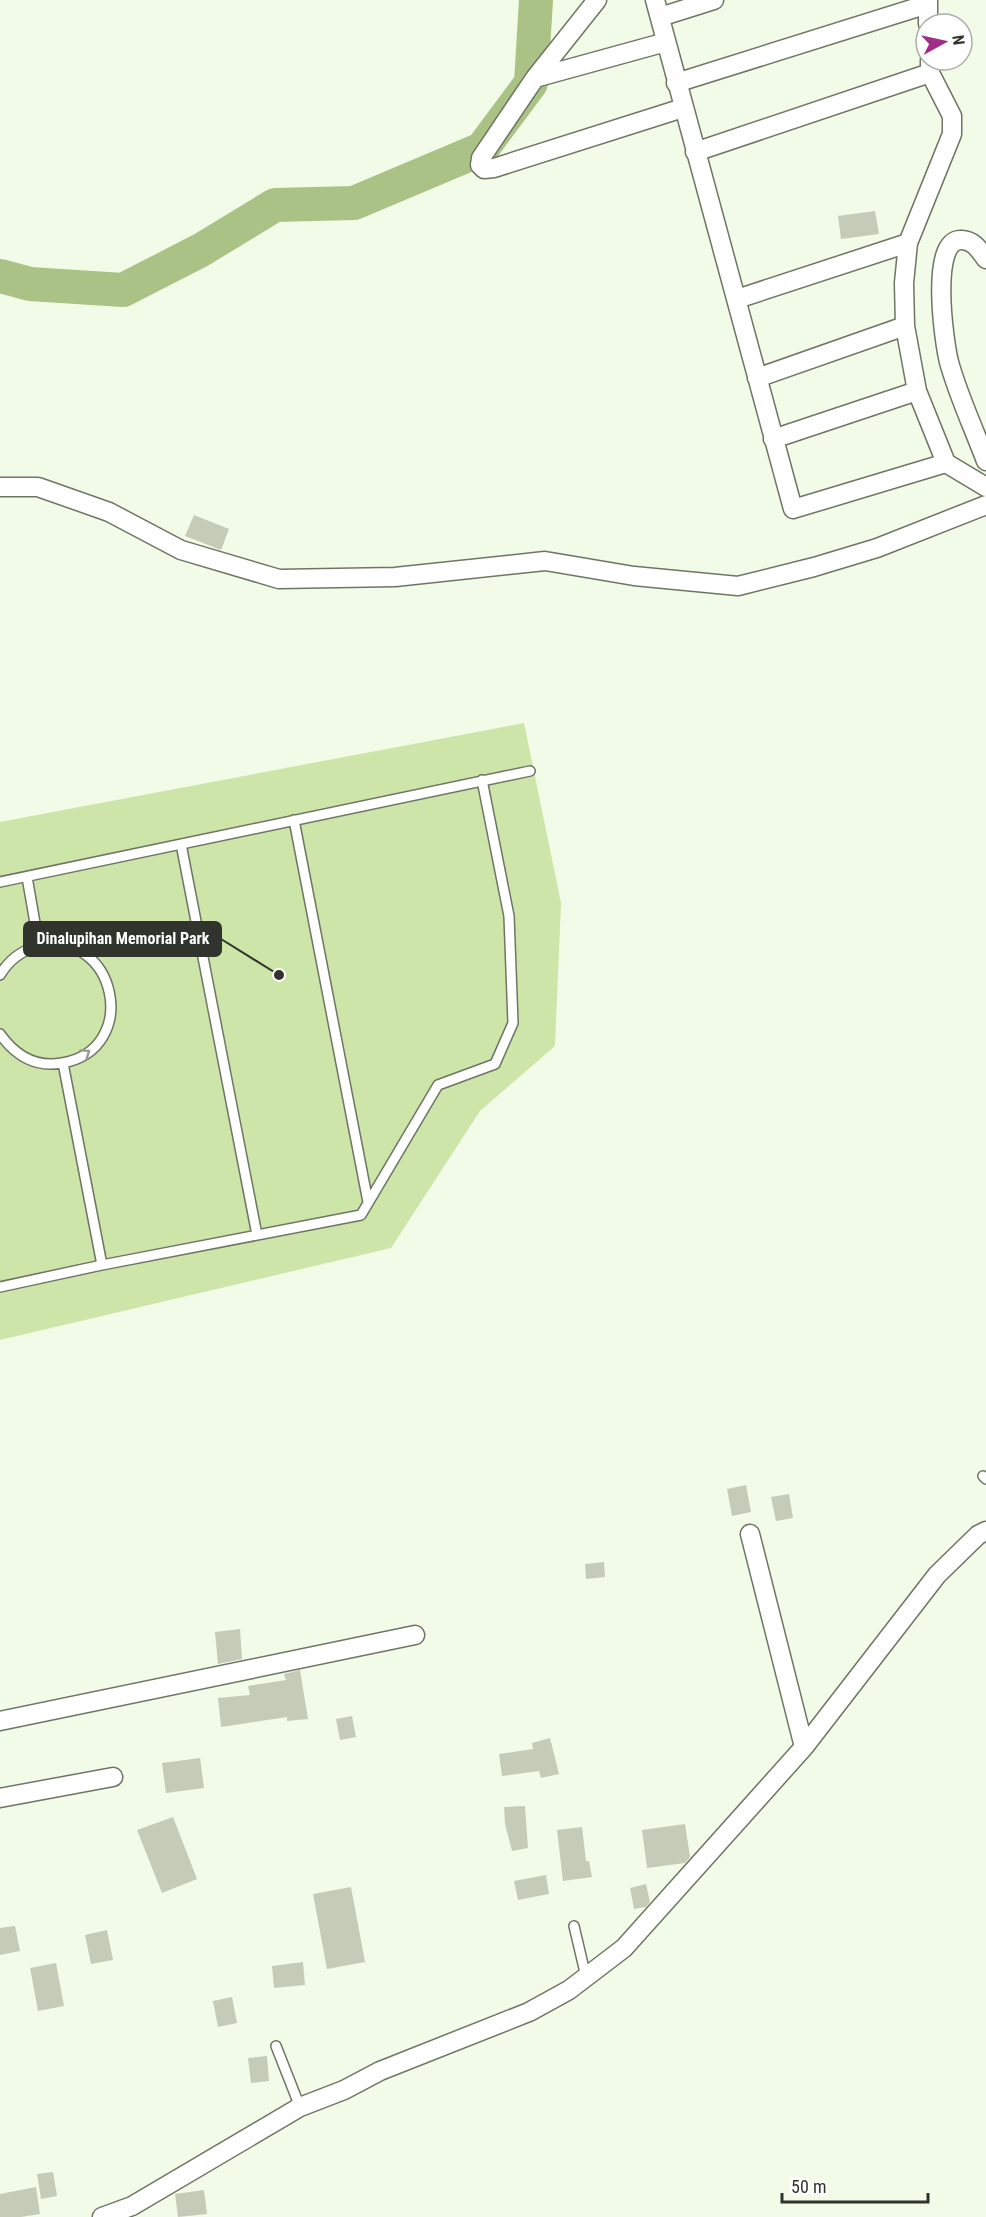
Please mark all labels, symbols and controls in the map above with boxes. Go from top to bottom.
north arrow [914,12,974,72]
text: N [948,34,968,46]
callout: Dinalupihan Memorial Park [24,922,221,956]
text: Dinalupihan Memorial Park [36,929,210,948]
one-way arrow [79,1049,90,1060]
scale bar [782,2166,928,2204]
text: 50 m [791,2176,826,2197]

